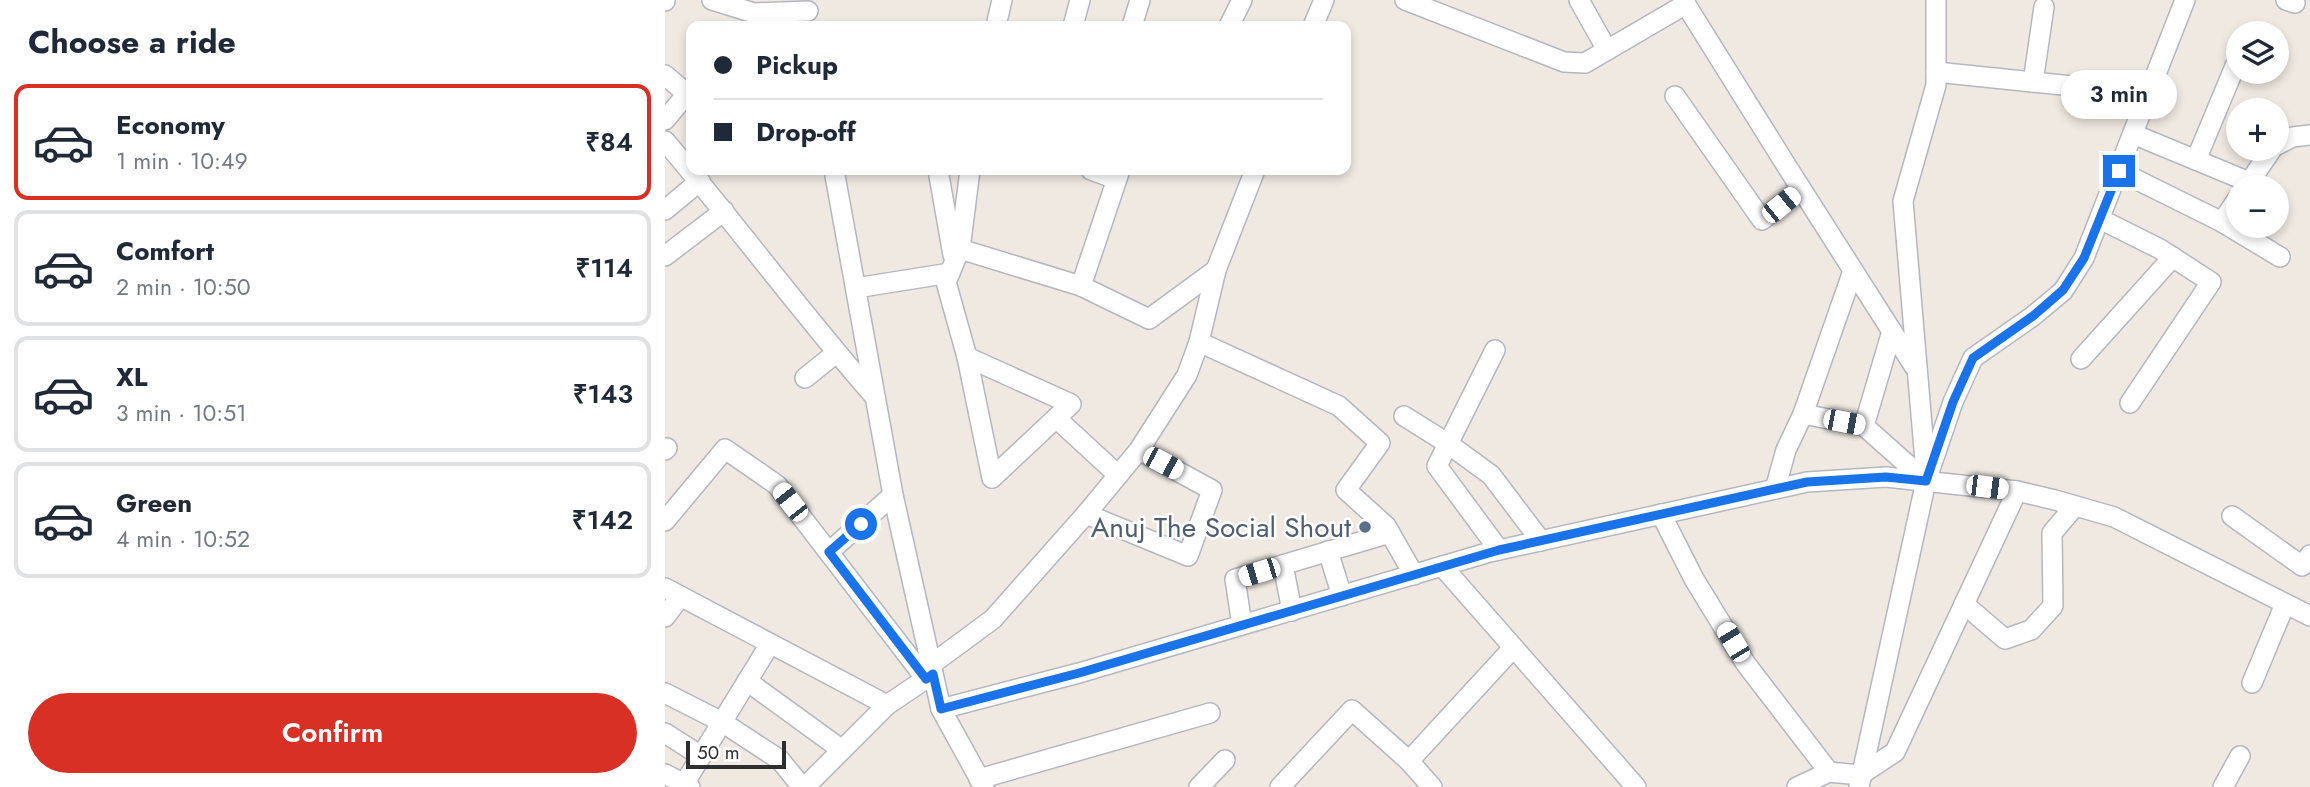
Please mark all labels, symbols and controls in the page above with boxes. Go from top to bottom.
text: Choose a ride [28,19,236,65]
map controls [2226,21,2289,238]
button: layers [2226,21,2289,84]
text: Pickup [756,46,838,84]
callout: 3 min [2061,69,2177,118]
text: 3 min [2090,77,2148,111]
button: + [2226,98,2289,161]
text: Economy [116,106,225,144]
icon: car [32,111,95,174]
text: Drop-off [756,113,856,151]
text: ₹84 [585,123,633,161]
text: 1 min · 10:49 [116,144,248,178]
route end [2103,155,2135,187]
button: − [2226,175,2289,238]
car [1759,184,1804,226]
text: Comfort [116,232,214,270]
icon: car [32,237,95,300]
text: ₹114 [575,249,633,287]
text: 2 min · 10:50 [116,270,251,304]
text: XL [116,358,148,396]
icon: car [32,363,95,426]
text: ₹143 [573,375,633,413]
text: 3 min · 10:51 [116,396,247,430]
car [1822,408,1867,436]
car [1140,444,1187,482]
car [1965,474,2010,500]
car [769,479,812,525]
text: Green [116,484,192,522]
icon: car [32,489,95,552]
text: ₹142 [572,501,633,539]
place label: Anuj The Social Shout [1091,507,1351,548]
route start [845,508,877,540]
marker: Anuj The Social Shout [1357,519,1373,535]
text: 4 min · 10:52 [116,522,250,556]
car [1236,556,1283,588]
car [1714,619,1753,665]
button: Confirm [28,693,637,773]
scale bar [686,738,786,770]
text: 50 m [697,739,740,766]

